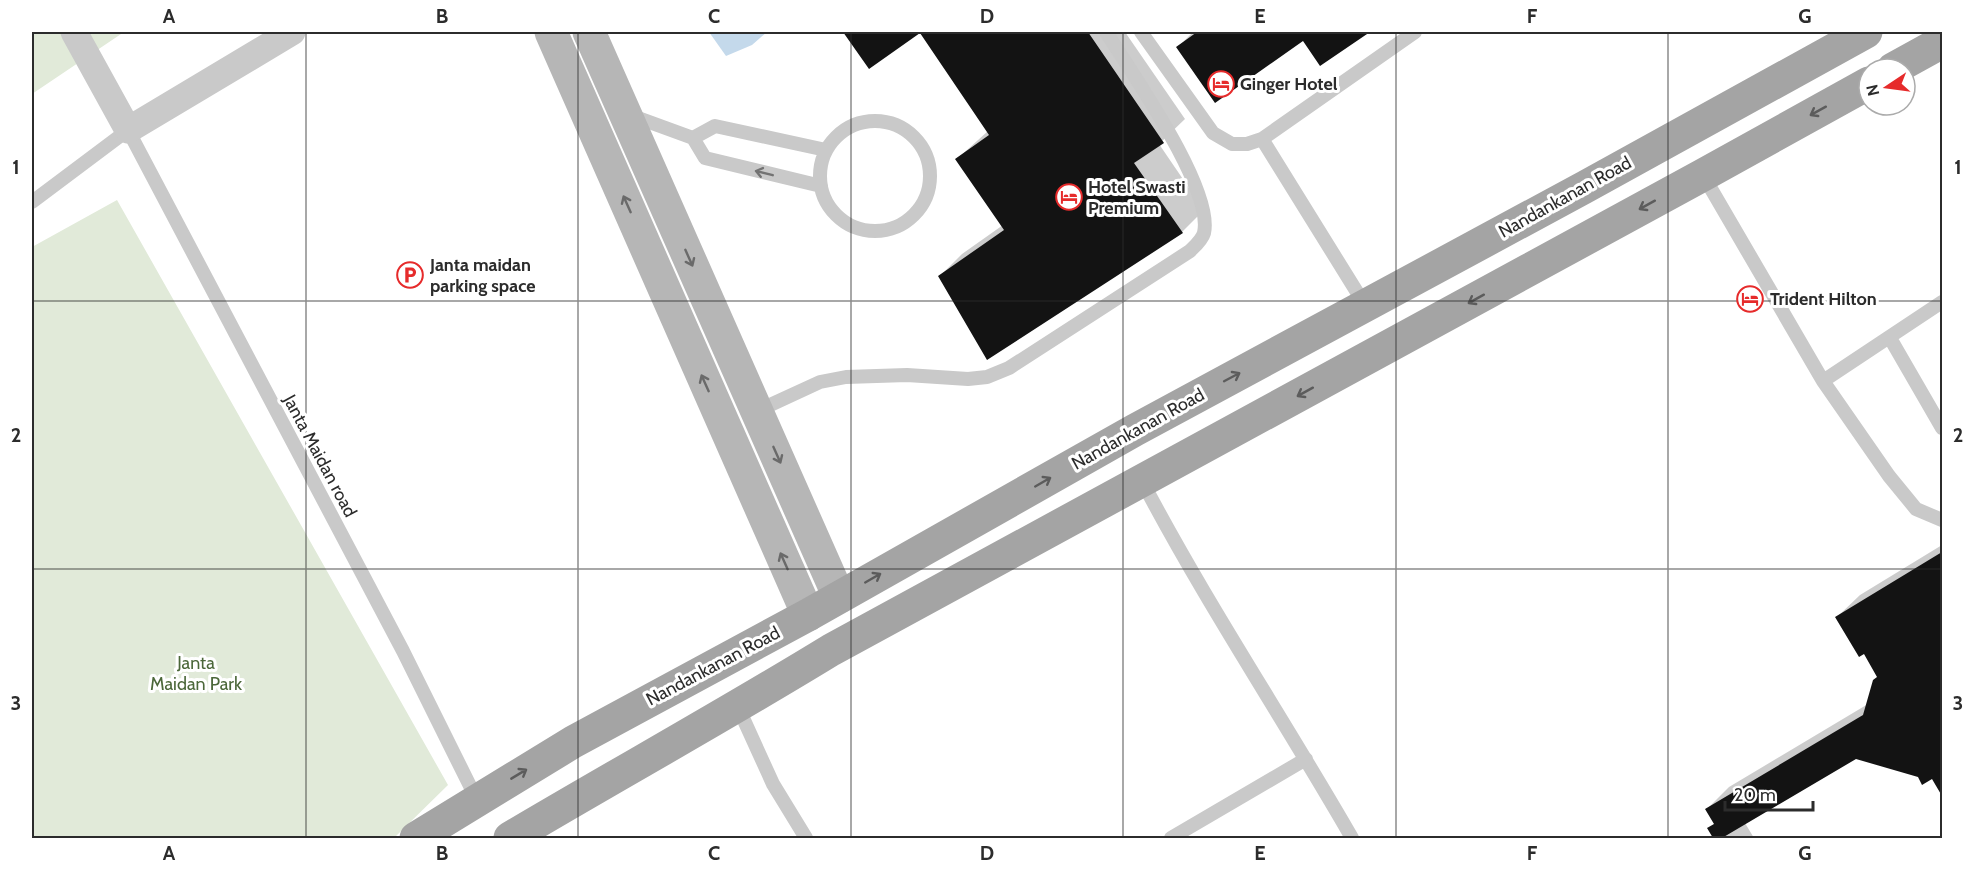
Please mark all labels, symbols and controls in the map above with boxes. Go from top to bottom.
text: A [163,4,176,28]
text: B [436,4,448,28]
text: C [708,4,720,28]
text: D [980,4,994,28]
text: E [1254,4,1266,28]
text: F [1527,4,1538,28]
text: G [1798,4,1812,28]
north arrow [1857,57,1917,117]
hotel icon: Ginger Hotel [1206,69,1236,99]
place label: Ginger Hotel [1240,73,1338,95]
text: N [1862,83,1883,98]
one-way arrow [1810,105,1827,117]
street label: Nandankanan Road [1495,151,1635,243]
text: 1 [12,155,20,179]
text: 1 [1954,155,1962,179]
one-way arrow [755,166,774,178]
place label: Hotel Swasti Premium [1088,176,1186,219]
hotel icon: Hotel Swasti Premium [1054,182,1084,212]
one-way arrow [621,196,632,214]
one-way arrow [1639,200,1657,211]
one-way arrow [684,248,696,266]
place label: Janta maidan parking space [429,254,536,297]
parking icon: Janta maidan parking space [395,260,425,290]
hotel icon: Trident Hilton [1735,284,1765,314]
place label: Trident Hilton [1770,288,1877,310]
one-way arrow [1468,293,1485,305]
one-way arrow [1223,371,1240,383]
one-way arrow [699,374,711,392]
street label: Nandankanan Road [1068,383,1208,475]
one-way arrow [1296,387,1314,398]
street label: Janta Maidan road [278,390,362,521]
text: 2 [11,423,21,447]
text: 2 [1953,423,1963,447]
one-way arrow [771,446,783,464]
one-way arrow [1034,476,1051,488]
one-way arrow [778,553,789,571]
one-way arrow [864,572,882,583]
street label: Nandankanan Road [642,621,784,711]
park label: Janta Maidan Park [150,652,243,695]
text: 3 [11,691,21,715]
text: 3 [1953,691,1963,715]
one-way arrow [510,768,527,780]
scale bar [1725,774,1814,812]
text: 20 m [1734,784,1776,806]
text: A [163,841,176,865]
text: B [436,841,448,865]
text: C [708,841,720,865]
text: D [980,841,994,865]
text: E [1254,841,1266,865]
text: F [1527,841,1538,865]
text: G [1798,841,1812,865]

